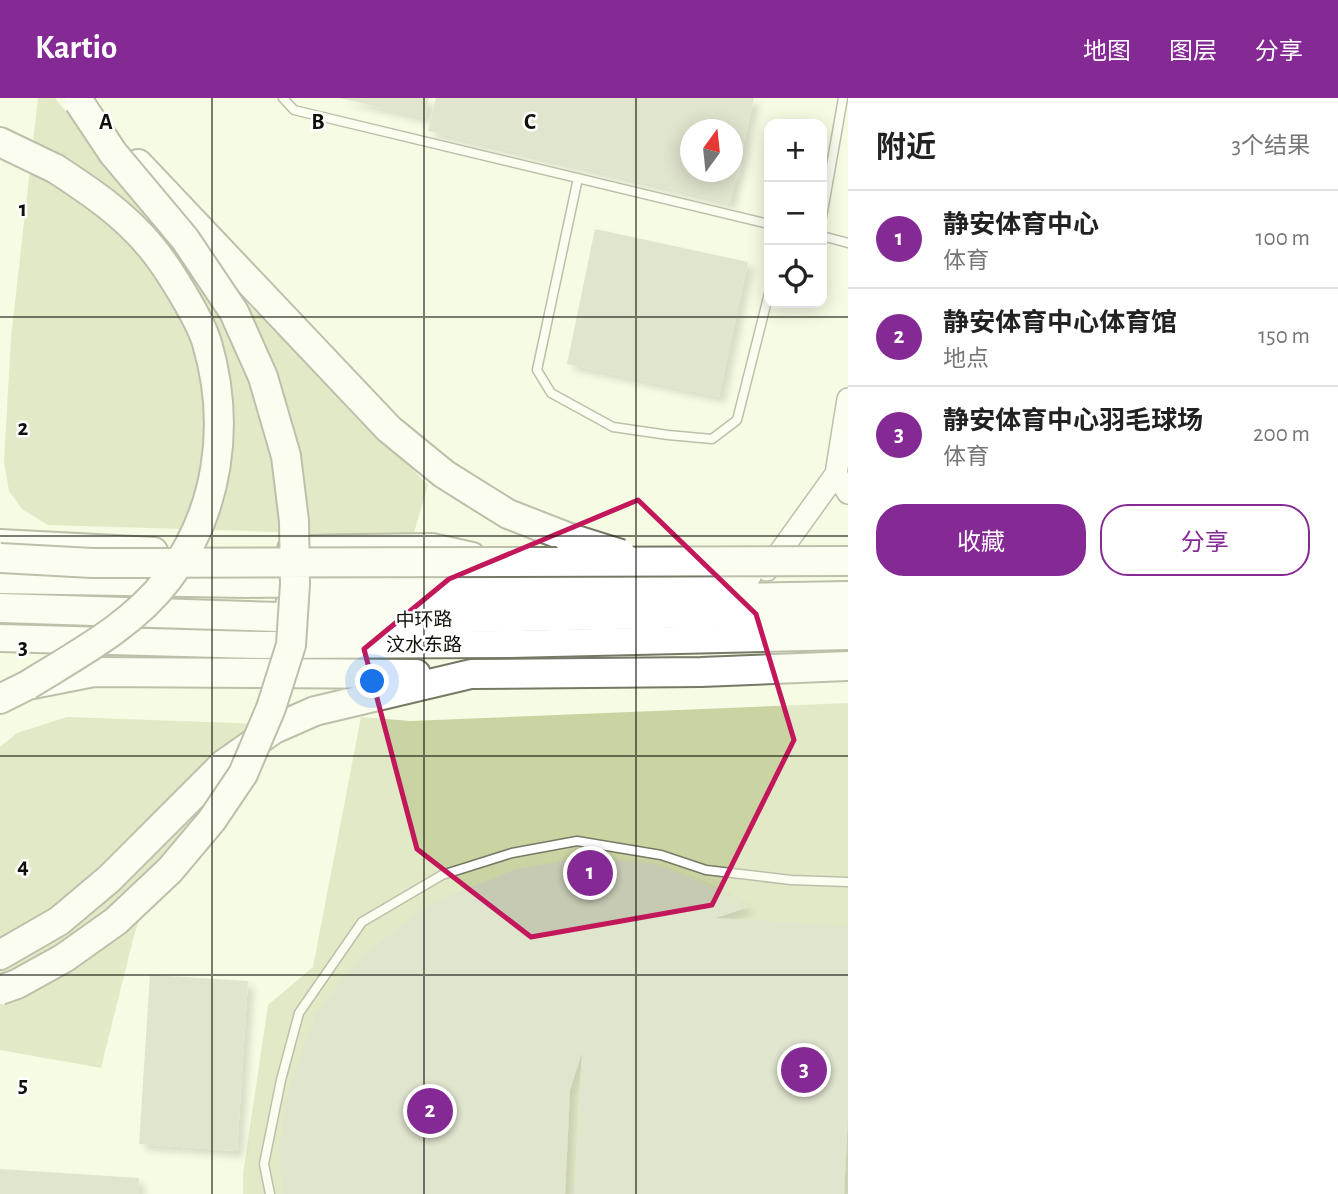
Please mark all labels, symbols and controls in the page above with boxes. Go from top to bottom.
text: Kartio [35,32,117,65]
text: 地图 [1083,40,1131,64]
text: 图层 [1169,40,1217,64]
text: 分享 [1255,40,1303,64]
text: A [99,111,113,134]
text: B [311,111,325,134]
text: C [524,111,536,134]
north arrow [680,119,743,182]
map controls [764,119,827,308]
button: + [764,119,827,182]
text: 附近 [876,133,936,163]
text: 3个结果 [1232,135,1310,158]
button: − [764,182,827,245]
text: 1 [19,198,27,221]
text: 静安体育中心 [943,212,1099,238]
text: 1 [895,227,903,250]
text: 100 m [1256,227,1310,250]
button: locate [764,245,827,308]
text: 体育 [943,250,989,273]
text: 静安体育中心体育馆 [943,310,1177,336]
text: 2 [894,325,904,348]
text: 150 m [1258,325,1310,348]
text: 地点 [943,348,989,371]
text: 静安体育中心羽毛球场 [943,408,1203,434]
text: 2 [18,417,29,440]
text: 3 [894,423,904,446]
text: 200 m [1253,423,1310,446]
text: 体育 [943,446,989,469]
button: 收藏 [876,504,1086,576]
button: 分享 [1100,504,1310,576]
street label: 中环路 [395,610,453,630]
street label: 汶水东路 [386,634,462,655]
text: 3 [18,636,28,659]
your location [355,664,389,698]
pin: 1 [567,847,613,899]
text: 4 [17,855,29,878]
pin: 3 [781,1044,827,1096]
text: 5 [18,1074,28,1097]
pin: 2 [407,1085,453,1137]

